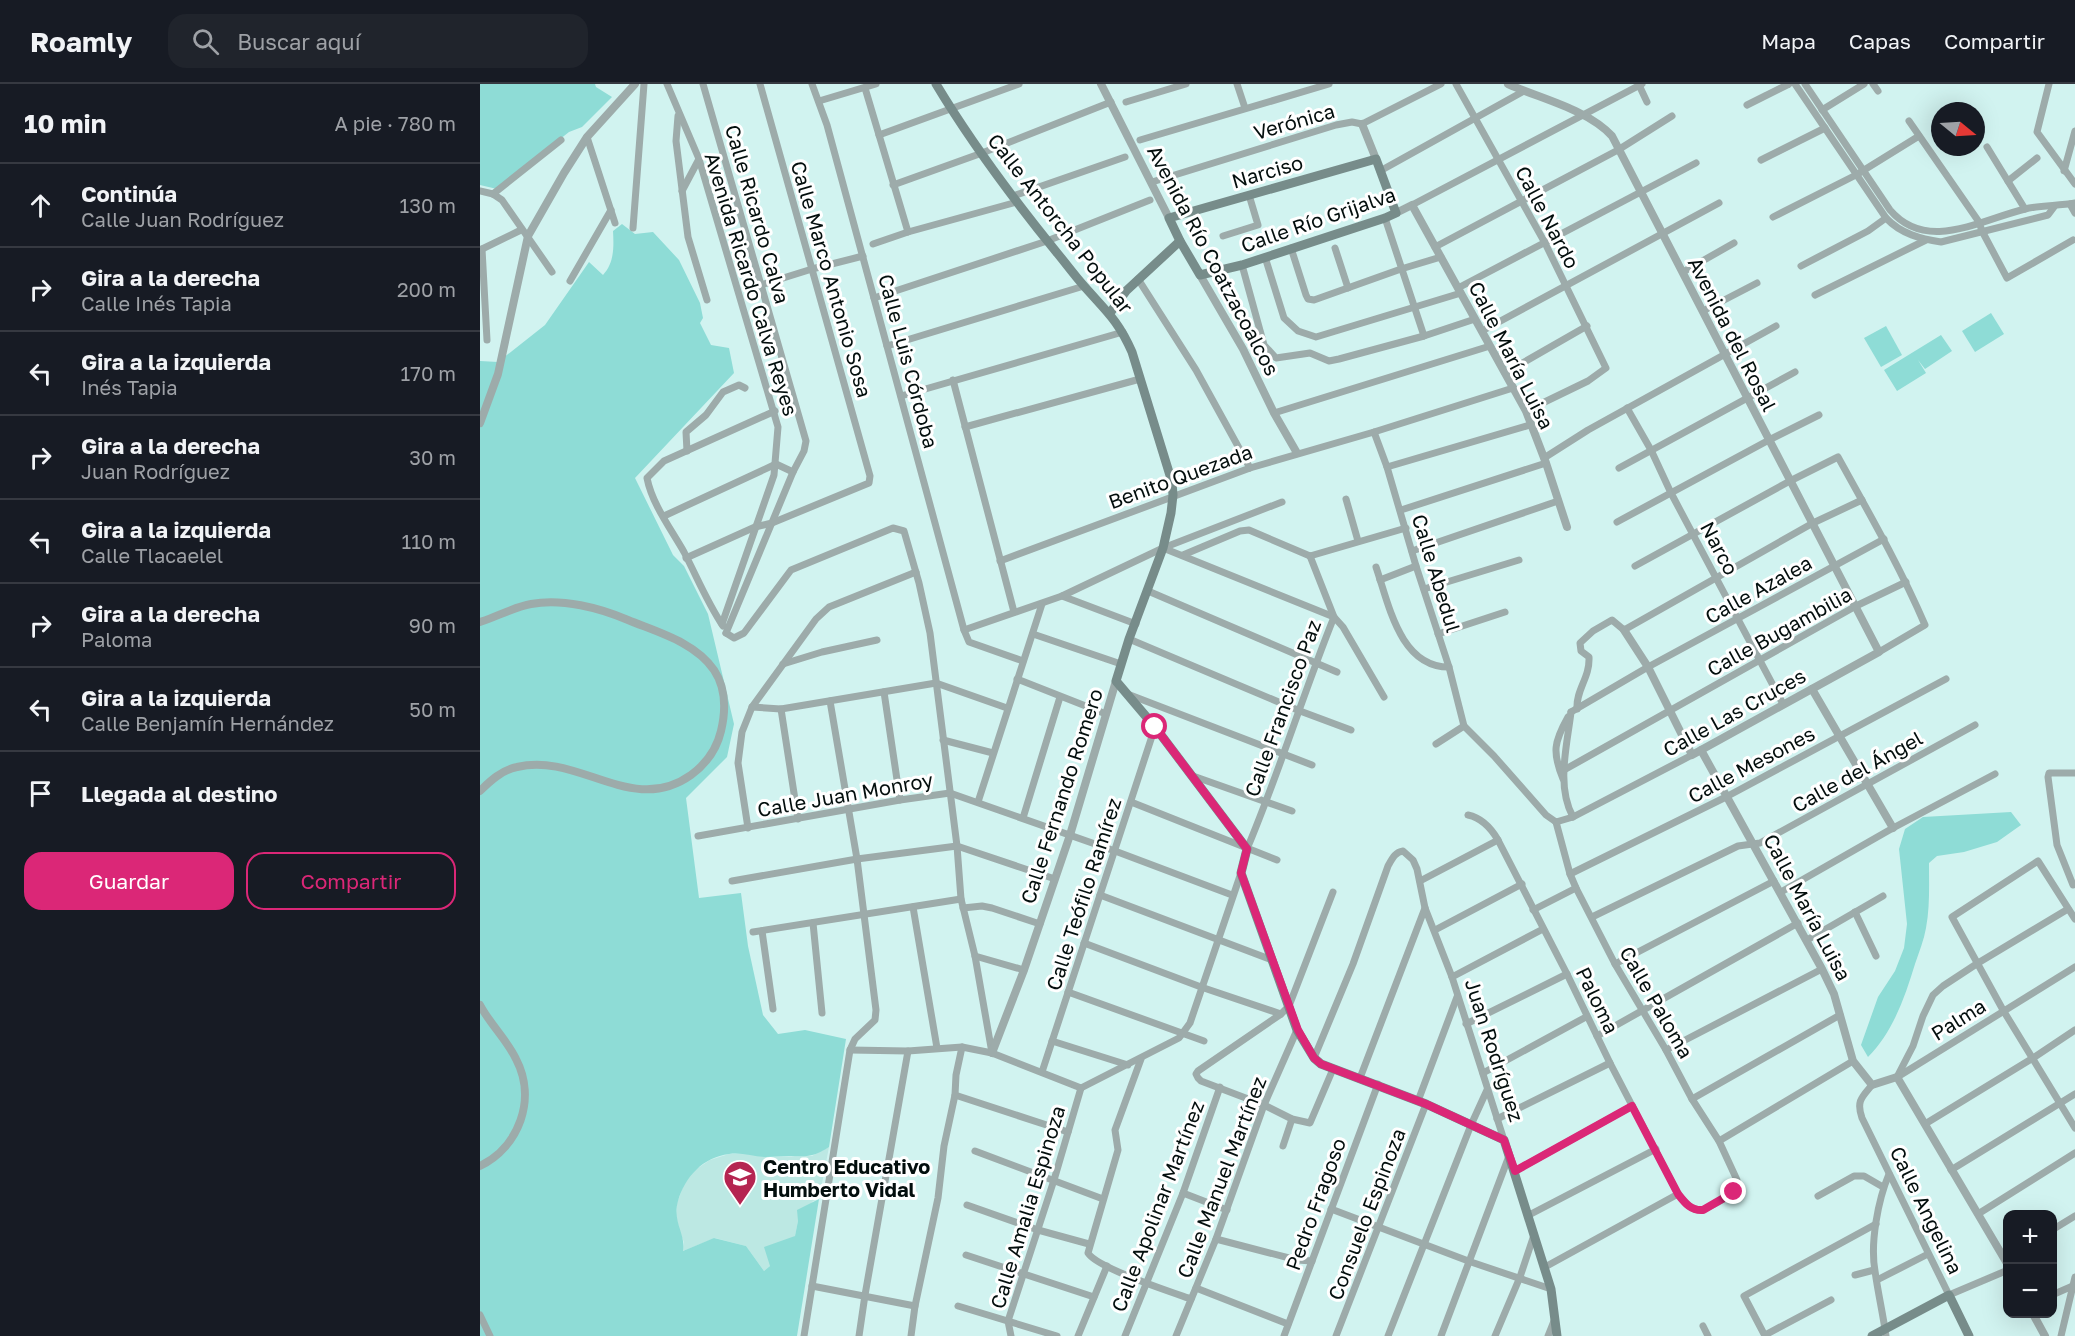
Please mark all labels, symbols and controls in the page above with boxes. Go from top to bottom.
search box [168,14,588,68]
text: Roamly [30,25,132,58]
icon: search [189,25,222,58]
text: Buscar aquí [237,28,361,55]
text: Mapa [1761,28,1816,54]
text: Capas [1849,28,1911,54]
text: Compartir [1944,28,2045,54]
street label: Verónica [1251,98,1337,144]
north arrow [1931,102,1985,156]
text: 10 min [24,108,106,139]
text: A pie · 780 m [334,111,456,135]
street label: Calle Ricardo Calva [721,122,795,306]
street label: Calle Antorcha Popular [983,128,1139,318]
street label: Avenida Río Coatzacoalcos [1143,141,1285,379]
street label: Avenida Ricardo Calva Reyes [700,149,804,419]
street label: Narciso [1229,149,1305,193]
street label: Calle Marco Antonio Sosa [787,158,877,400]
street label: Calle Nardo [1511,162,1585,272]
text: Continúa [81,180,177,207]
street label: Calle Río Grijalva [1238,181,1398,257]
icon: ahead [24,189,57,222]
text: 130 m [400,193,456,217]
text: Calle Juan Rodríguez [81,207,284,231]
street label: Avenida del Rosal [1684,253,1782,415]
text: Gira a la derecha [81,264,260,291]
street label: Calle Luis Córdoba [874,271,944,451]
icon: right [24,273,57,306]
text: 200 m [397,277,456,301]
street label: Calle María Luisa [1464,277,1560,433]
text: Calle Inés Tapia [81,291,232,315]
text: Gira a la izquierda [81,348,271,375]
icon: left [24,357,57,390]
text: 170 m [401,361,456,385]
text: Inés Tapia [81,375,178,399]
text: Gira a la derecha [81,432,260,459]
street label: Benito Quezada [1105,439,1255,513]
icon: right [24,441,57,474]
text: 30 m [409,445,456,469]
text: Juan Rodríguez [81,459,230,483]
street label: Calle Abedul [1408,511,1466,635]
text: Gira a la izquierda [81,516,271,543]
street label: Narco [1696,517,1744,579]
icon: left [24,525,57,558]
text: 110 m [402,529,456,553]
text: Calle Tlacaelel [81,543,223,567]
street label: Calle Azalea [1700,550,1816,628]
street label: Calle Bugambilia [1703,581,1855,681]
text: Gira a la derecha [81,600,260,627]
icon: right [24,609,57,642]
text: 90 m [409,613,456,637]
street label: Calle Francisco Paz [1239,616,1325,800]
text: Paloma [81,627,152,651]
street label: Calle Las Cruces [1659,663,1809,761]
text: Gira a la izquierda [81,684,271,711]
street label: Calle Fernando Romero [1015,685,1107,907]
icon: left [24,693,57,726]
text: 50 m [409,697,456,721]
text: Calle Benjamín Hernández [81,711,334,735]
route start [1141,713,1167,739]
street label: Calle Mesones [1684,721,1818,807]
street label: Calle del Ángel [1788,725,1926,817]
street label: Calle Juan Monroy [755,767,935,821]
icon: arrive [24,777,57,810]
text: Llegada al destino [81,780,278,807]
street label: Calle Teófilo Ramírez [1041,795,1125,993]
street label: Calle María Luisa [1759,830,1857,984]
button: Guardar [24,852,234,910]
button: Compartir [246,852,456,910]
street label: Calle Paloma [1615,942,1699,1062]
street label: Paloma [1572,963,1624,1037]
street label: Juan Rodríguez [1461,975,1529,1125]
street label: Palma [1926,993,1990,1045]
street label: Calle Manuel Martínez [1171,1073,1271,1281]
street label: Calle Apolinar Martínez [1106,1097,1208,1315]
street label: Calle Amalia Espinoza [985,1103,1069,1311]
street label: Consuelo Espinoza [1322,1125,1410,1303]
street label: Pedro Fragoso [1280,1135,1350,1273]
street label: Calle Angelina [1886,1142,1968,1278]
place label: Centro Educativo Humberto Vidal [763,1154,930,1201]
school or university icon: Centro Educativo Humberto Vidal [722,1159,758,1206]
route end [1720,1178,1746,1204]
map controls [2003,1210,2057,1318]
button: + [2003,1210,2057,1264]
button: − [2003,1264,2057,1318]

